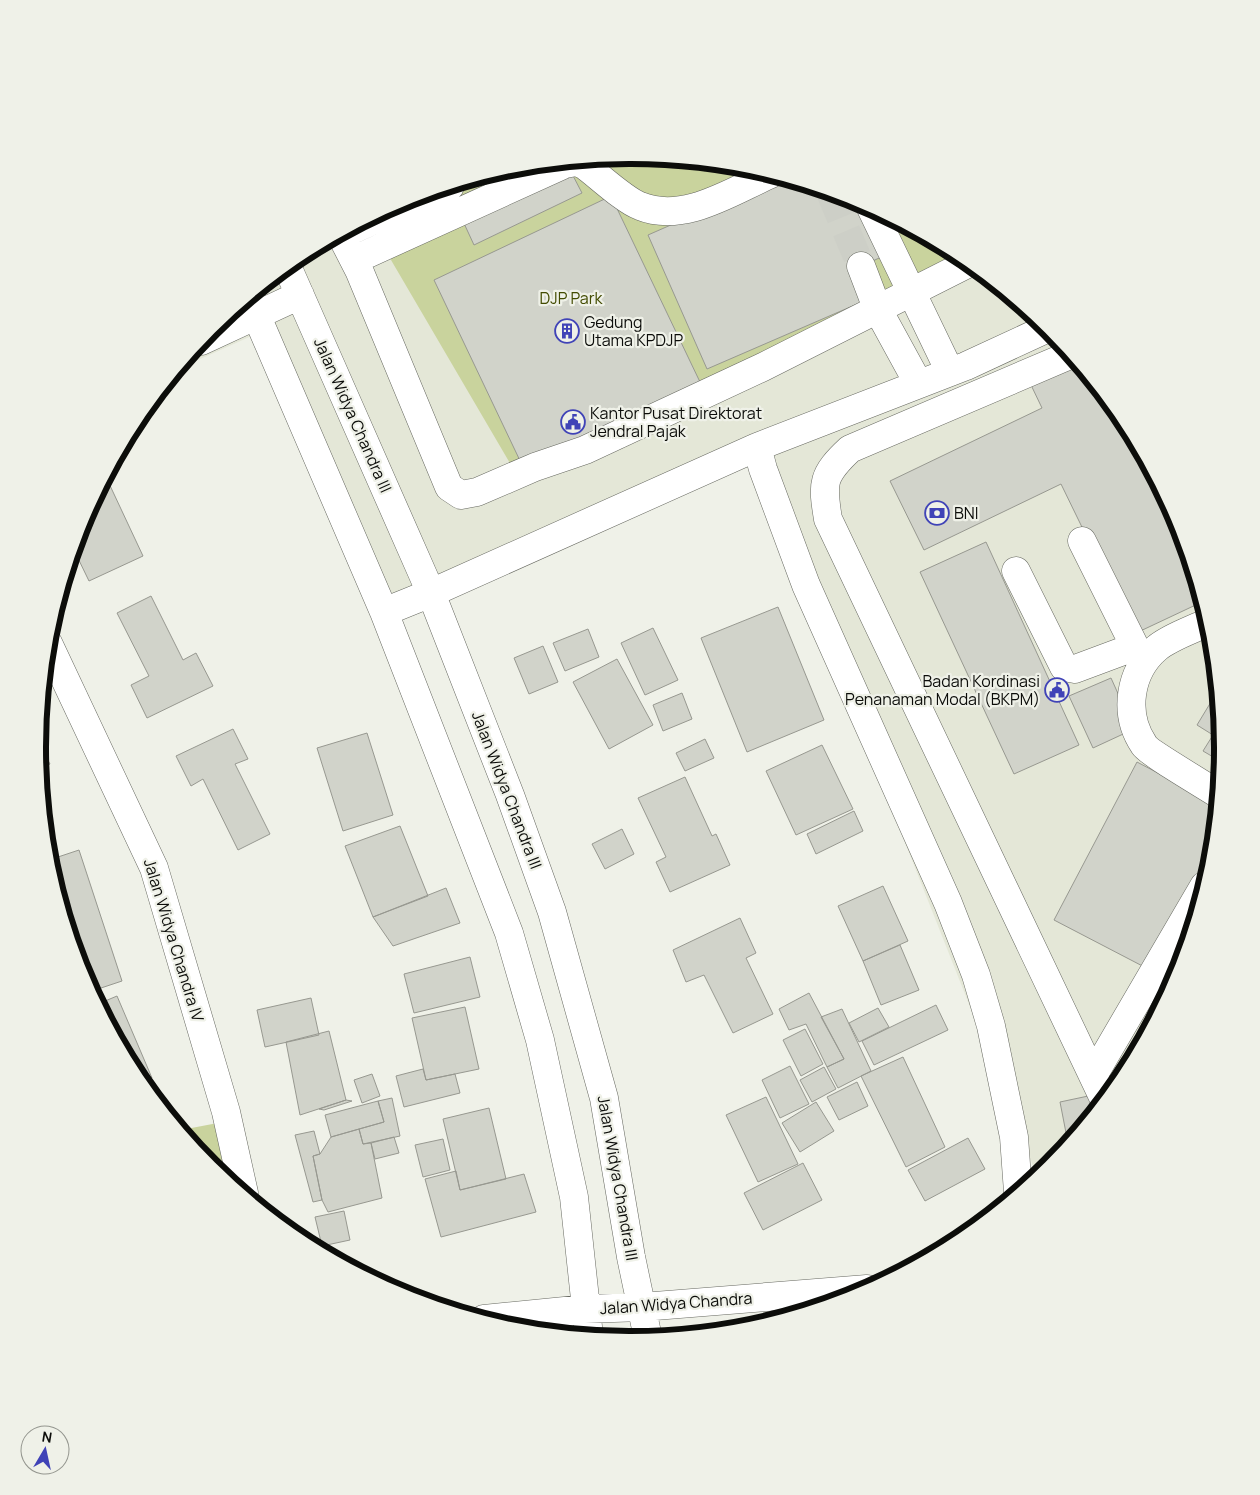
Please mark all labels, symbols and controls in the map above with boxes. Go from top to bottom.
park label: DJP Park [540,287,604,309]
place label: Gedung Utama KPDJP [584,311,684,351]
building icon: Gedung Utama KPDJP [554,318,580,344]
street label: Jalan Widya Chandra III [309,334,397,496]
place label: Kantor Pusat Direktorat Jendral Pajak [590,402,762,442]
public building icon: Kantor Pusat Direktorat Jendral Pajak [560,409,586,435]
bank icon: BNI [924,500,950,526]
place label: BNI [954,502,979,524]
place label: Badan Kordinasi Penanaman Modal (BKPM) [845,670,1040,710]
public building icon: Badan Kordinasi Penanaman Modal (BKPM) [1044,677,1070,703]
street label: Jalan Widya Chandra III [467,708,547,872]
street label: Jalan Widya Chandra IV [139,856,209,1025]
street label: Jalan Widya Chandra III [593,1094,643,1262]
street label: Jalan Widya Chandra [599,1287,753,1319]
north arrow [20,1425,70,1475]
text: N [41,1426,54,1447]

